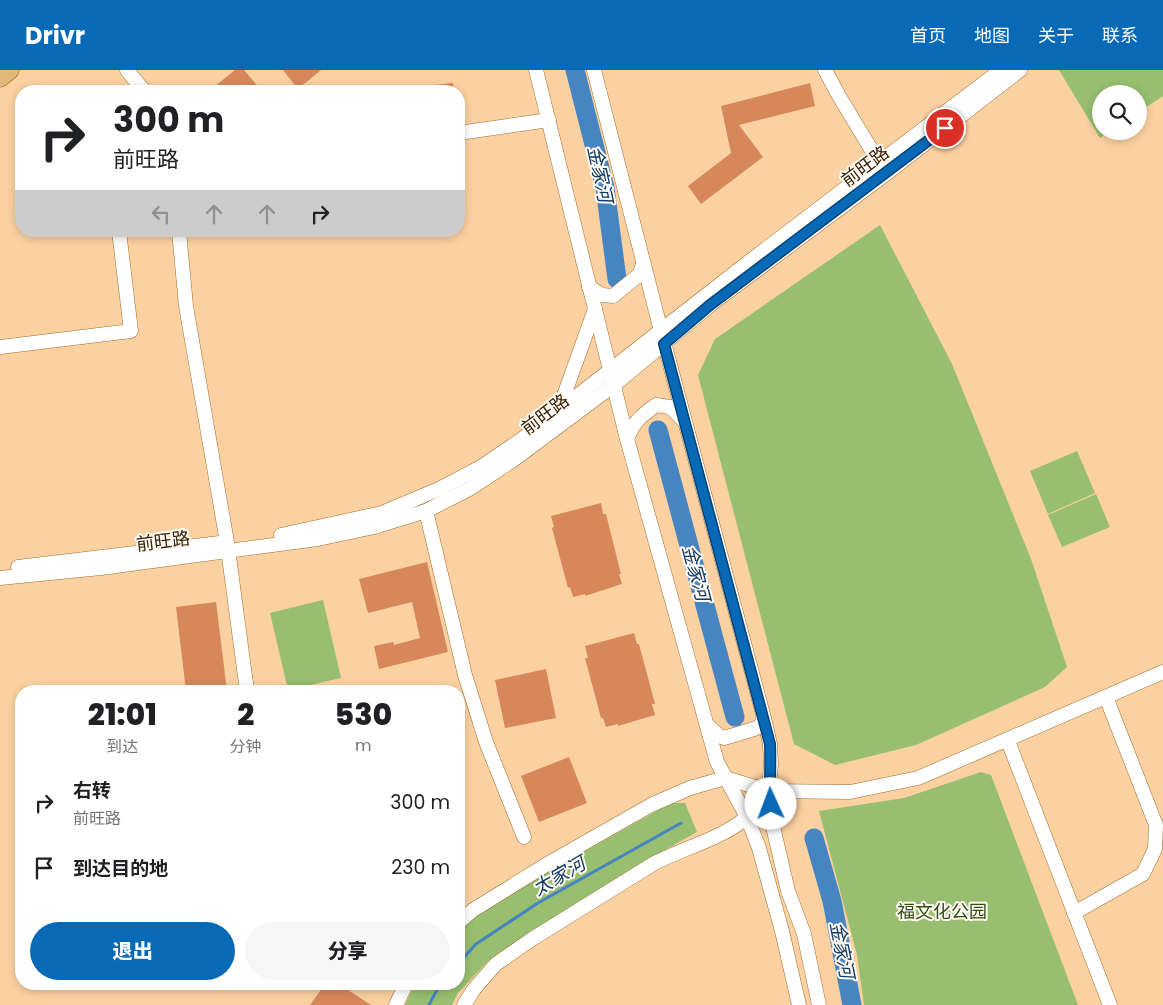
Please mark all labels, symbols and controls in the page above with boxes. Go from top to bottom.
text: Drivr [25,19,85,52]
text: 首页 [910,23,946,48]
text: 地图 [974,23,1010,48]
text: 关于 [1038,23,1074,48]
text: 联系 [1102,23,1138,48]
map controls [1092,85,1147,140]
button: search [1092,85,1147,140]
text: 300 m [113,95,224,144]
icon: right [30,105,95,170]
pin [924,107,966,149]
icon: arrive [931,114,959,142]
street label: 前旺路 [836,140,894,192]
water label: 金家河 [581,143,620,209]
text: 前旺路 [113,144,179,175]
icon: left [147,200,175,228]
icon: ahead [200,200,228,228]
icon: ahead [253,200,281,228]
icon: right [306,200,334,228]
street label: 前旺路 [516,388,574,440]
street label: 前旺路 [135,525,191,557]
water label: 金家河 [676,542,717,608]
text: 21:01 [88,693,157,736]
text: 2 [237,693,254,736]
text: 530 [335,693,392,736]
text: m [355,734,372,757]
text: 到达 [106,735,138,758]
text: 分钟 [230,735,262,758]
text: 右转 [73,777,111,804]
position arrow [744,777,796,829]
icon: right [30,789,58,817]
text: 300 m [390,789,450,816]
text: 前旺路 [73,807,121,830]
water label: 太家河 [528,848,594,902]
icon: arrive [30,854,58,882]
text: 230 m [391,854,450,881]
text: 到达目的地 [73,855,168,882]
park label: 福文化公园 [897,899,987,924]
water label: 金家河 [823,919,861,984]
button: 退出 [30,922,235,980]
button: 分享 [245,922,450,980]

